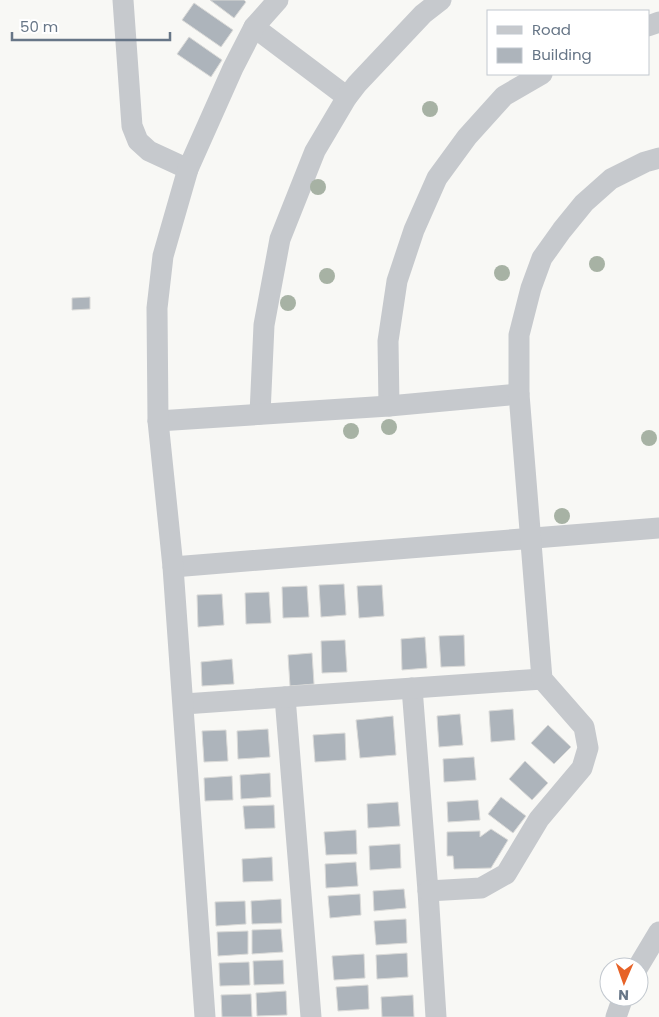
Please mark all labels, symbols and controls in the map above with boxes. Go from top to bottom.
scale bar [12,10,170,42]
legend [487,10,649,75]
text: 50 m [20,16,58,37]
text: Road [532,19,571,40]
text: Building [532,44,592,65]
north arrow [599,957,649,1007]
text: N [618,985,629,1005]

